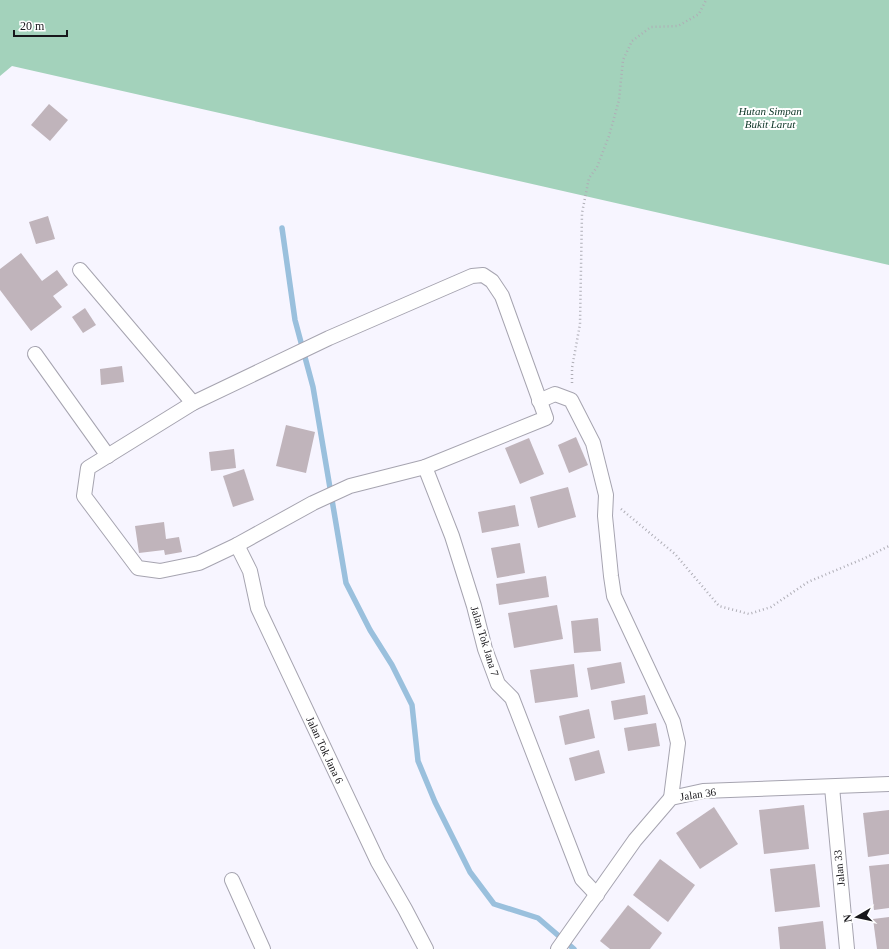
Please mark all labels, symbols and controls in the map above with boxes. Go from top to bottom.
scale bar [14,12,67,38]
text: 20 m [20,19,45,33]
park label: Hutan Simpan Bukit Larut [737,105,802,130]
street label: Jalan Tok Jana 7 [469,605,502,678]
street label: Jalan Tok Jana 6 [304,715,346,786]
street label: Jalan 36 [679,785,717,802]
street label: Jalan 33 [831,849,847,887]
north arrow [837,897,877,937]
text: N [841,914,854,923]

